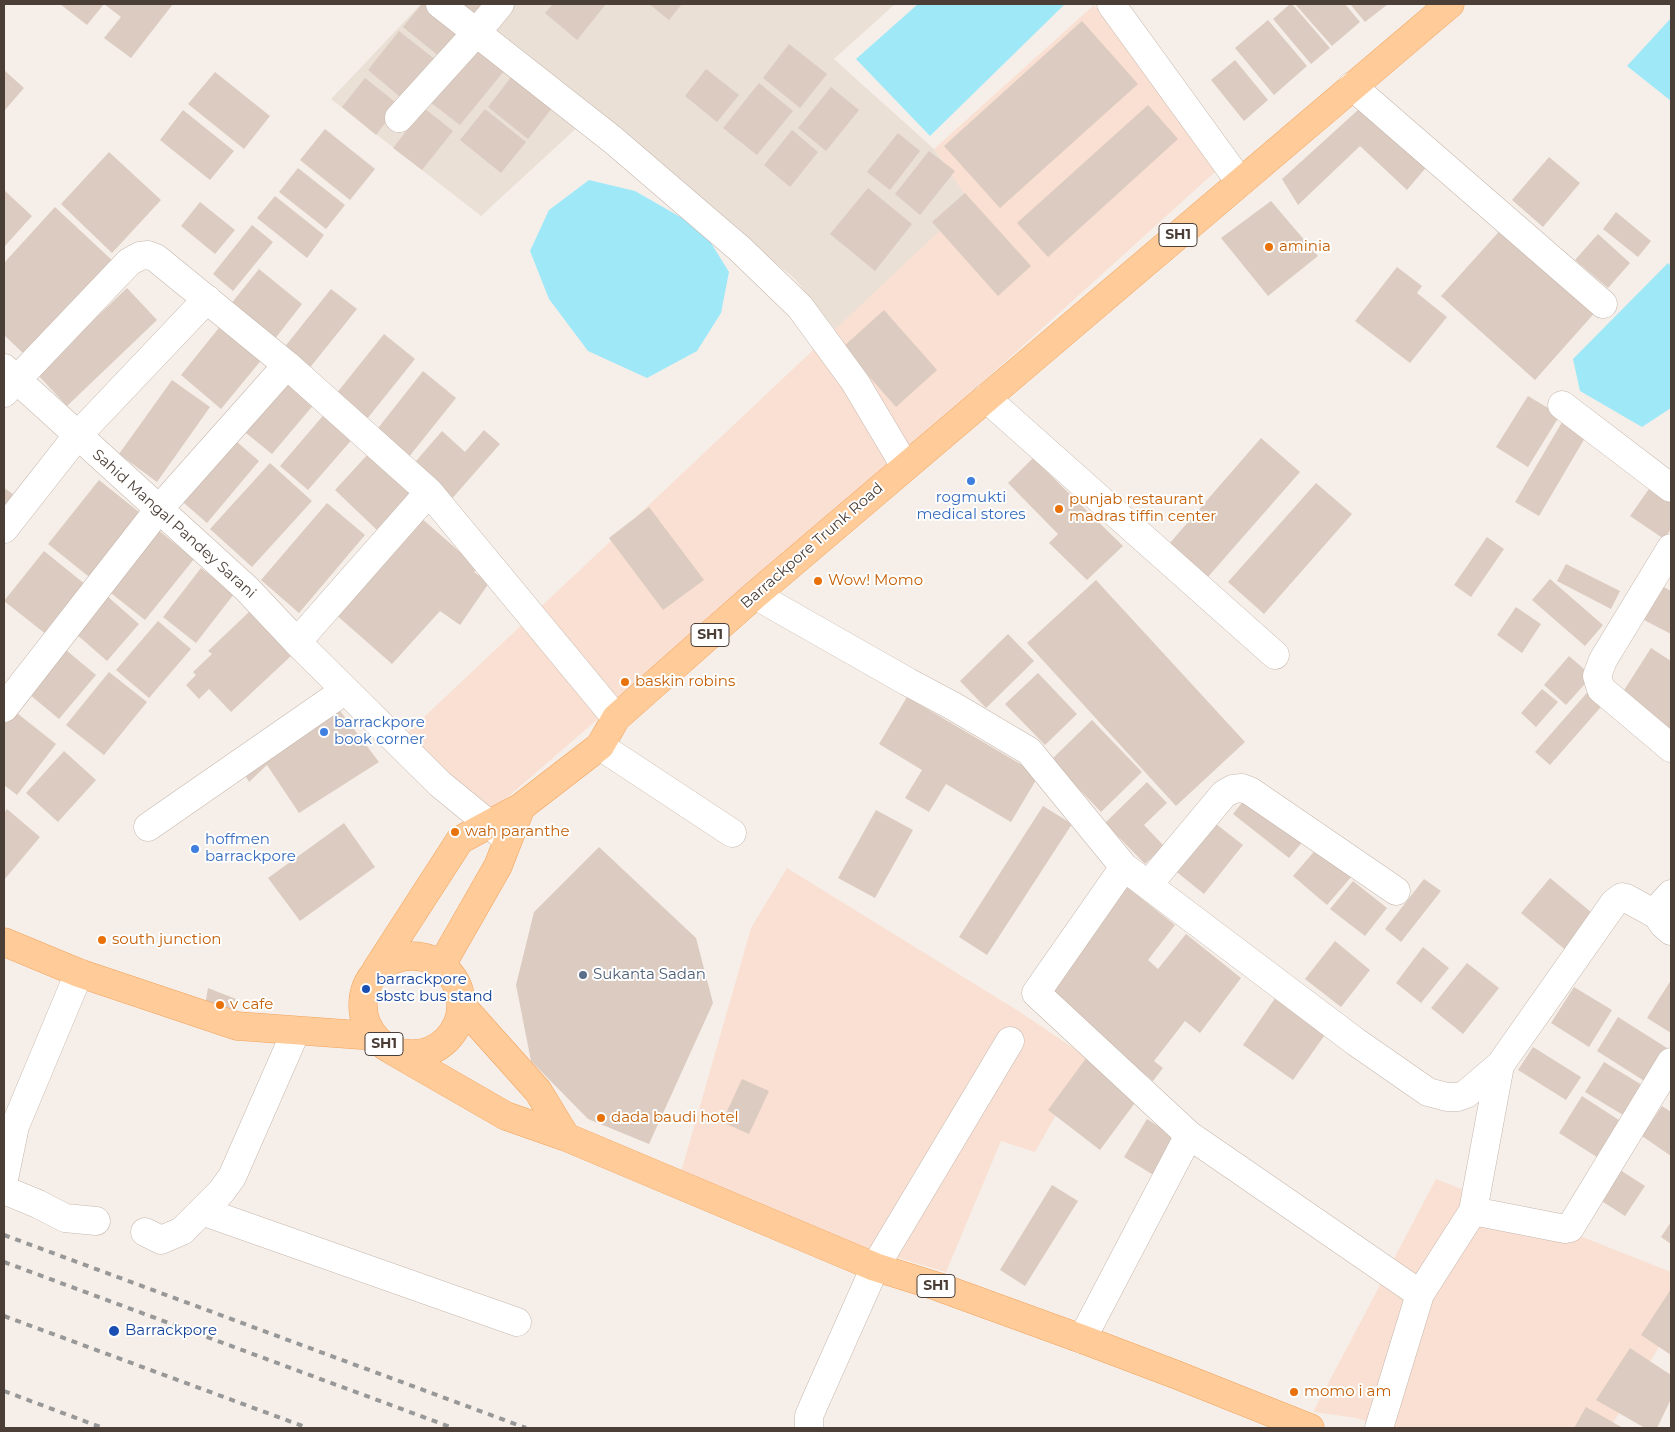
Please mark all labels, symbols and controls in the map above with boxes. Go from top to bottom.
road number: SH1 [1159,224,1197,246]
place label: aminia [1279,238,1331,256]
marker: aminia [1263,241,1275,253]
street label: Sahid Mangal Pandey Sarani [88,446,260,602]
marker: rogmukti medical stores [965,475,977,487]
street label: Barrackpore Trunk Road [737,479,887,613]
place label: rogmukti medical stores [916,489,1026,524]
place label: punjab restaurant madras tiffin center [1069,491,1216,526]
marker: punjab restaurant madras tiffin center [1053,503,1065,515]
place label: Wow! Momo [828,572,923,590]
marker: Wow! Momo [812,575,824,587]
road number: SH1 [691,624,729,646]
place label: baskin robins [635,673,735,691]
marker: baskin robins [619,676,631,688]
place label: barrackpore book corner [334,714,425,749]
marker: barrackpore book corner [318,726,330,738]
place label: wah paranthe [465,823,569,841]
marker: wah paranthe [449,826,461,838]
place label: hoffmen barrackpore [205,831,296,866]
marker: hoffmen barrackpore [189,843,201,855]
place label: south junction [112,931,222,949]
marker: south junction [96,934,108,946]
place label: Sukanta Sadan [593,966,706,984]
marker: Sukanta Sadan [577,969,589,981]
place label: barrackpore sbstc bus stand [376,971,493,1006]
marker: barrackpore sbstc bus stand [360,983,372,995]
place label: v cafe [230,996,273,1014]
marker: v cafe [214,999,226,1011]
road number: SH1 [365,1032,403,1056]
place label: dada baudi hotel [611,1109,739,1127]
marker: dada baudi hotel [595,1112,607,1124]
road number: SH1 [917,1274,955,1298]
place label: Barrackpore [125,1322,217,1340]
marker: Barrackpore [107,1324,121,1338]
place label: momo i am [1304,1383,1391,1401]
marker: momo i am [1288,1386,1300,1398]

